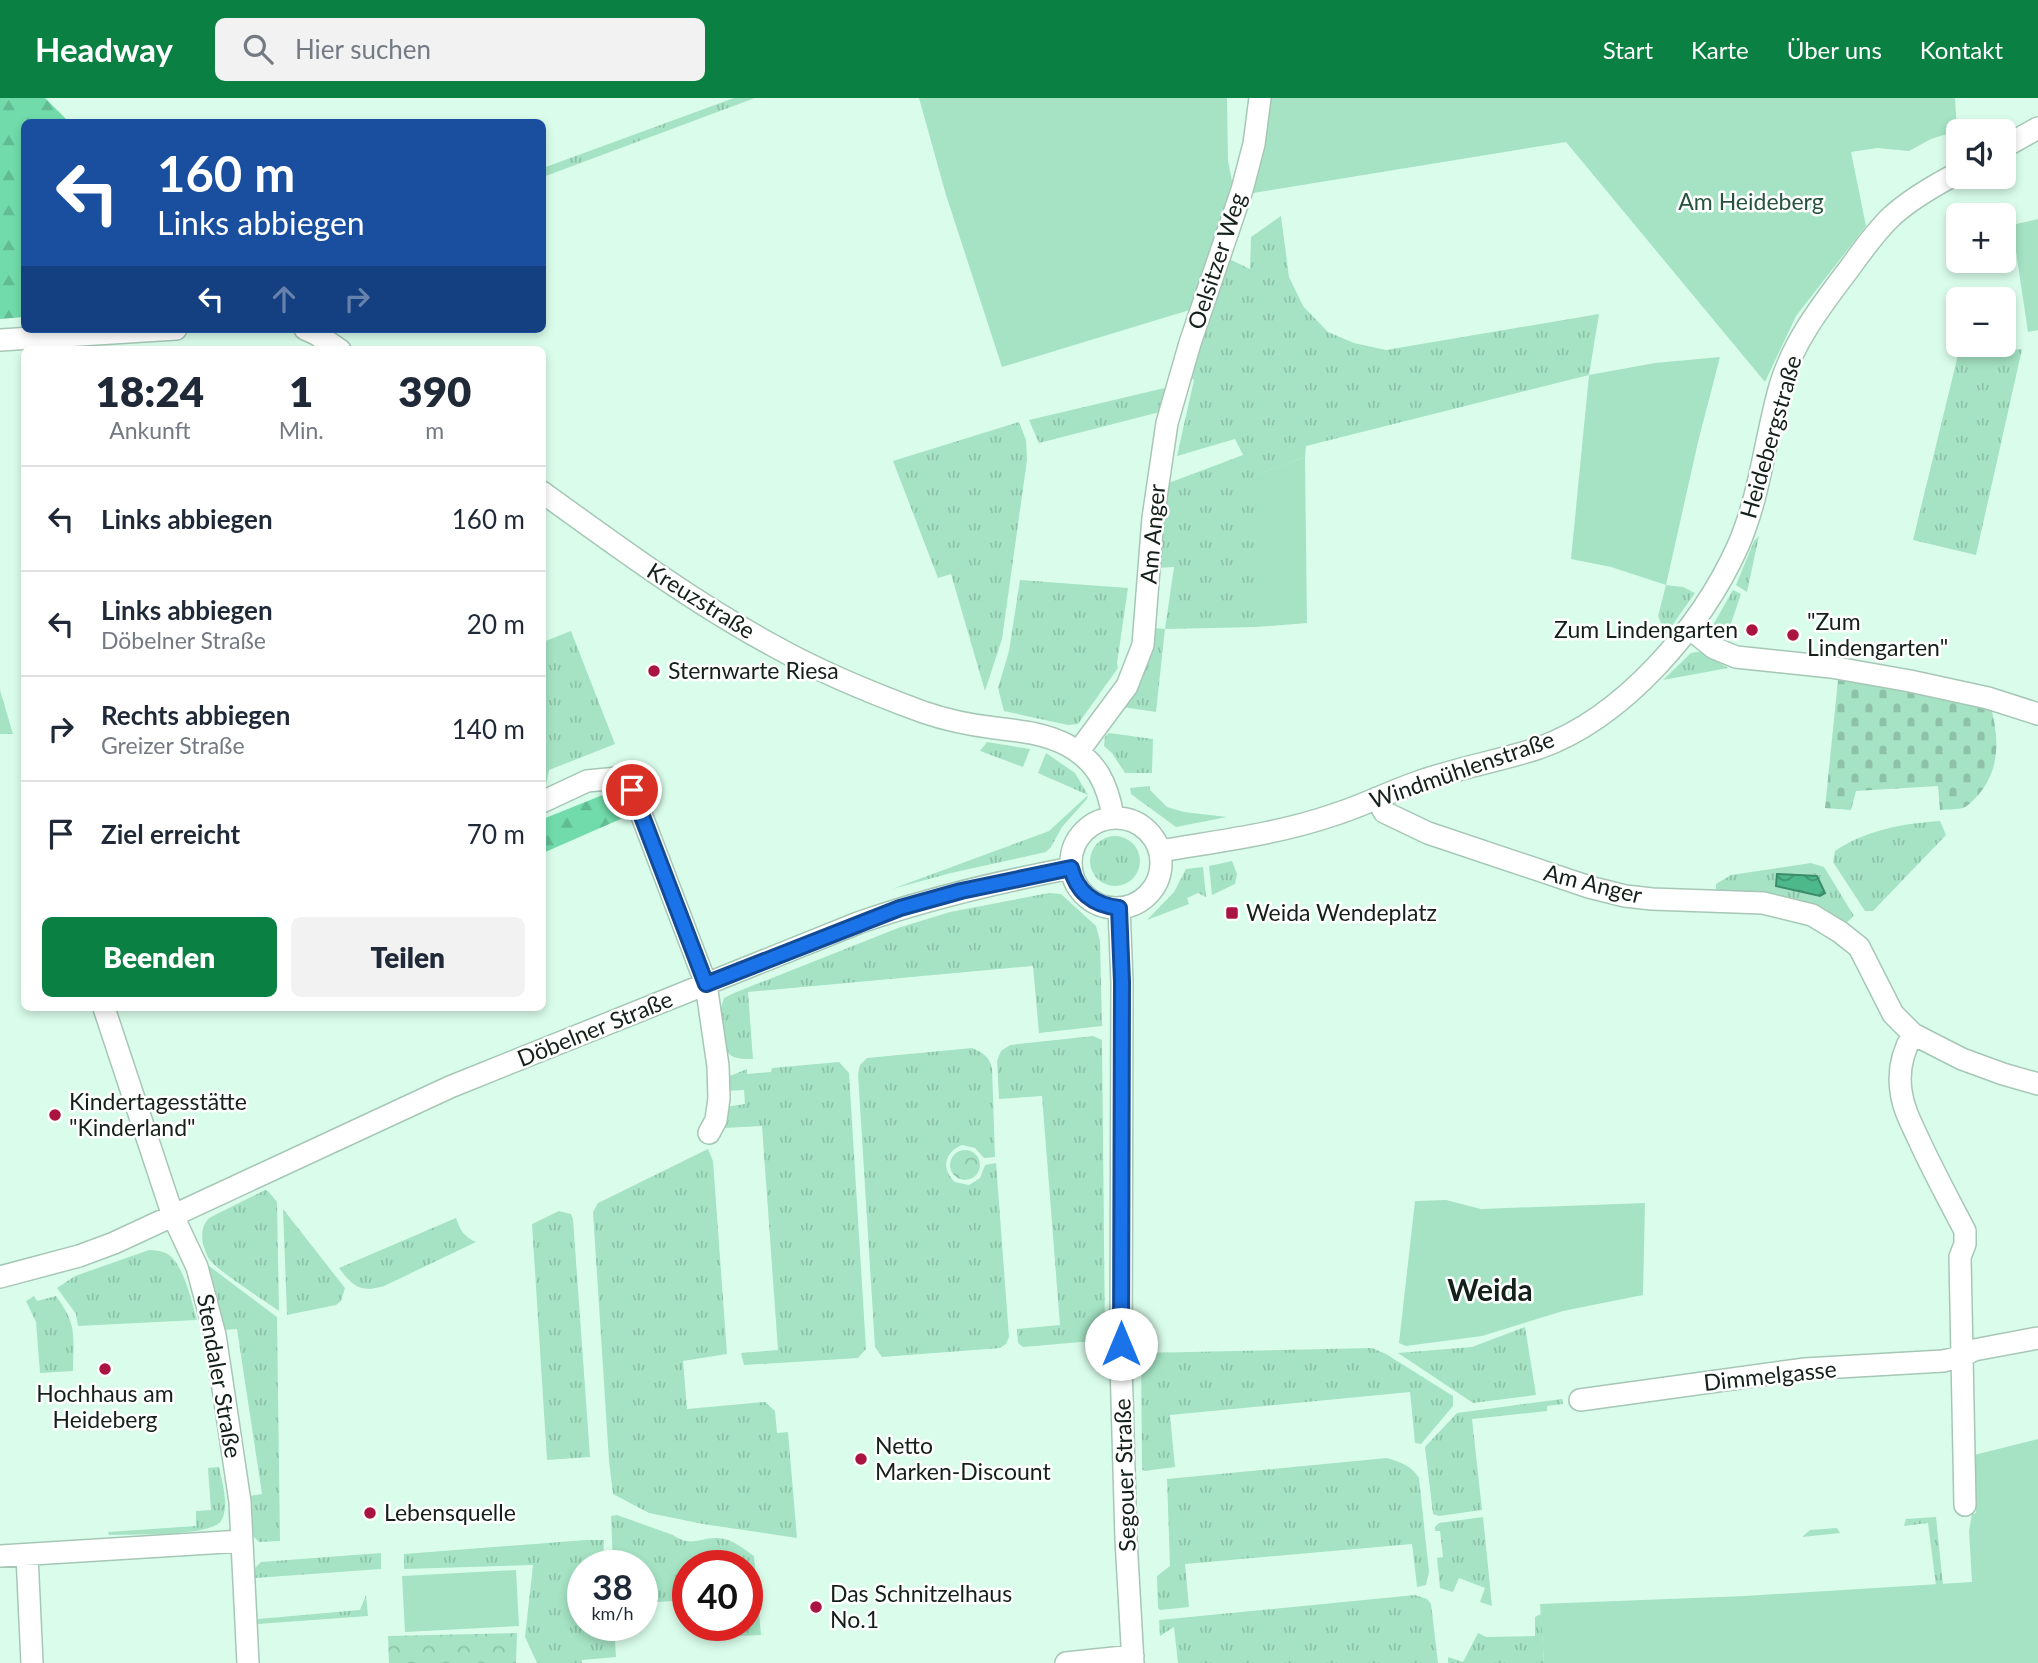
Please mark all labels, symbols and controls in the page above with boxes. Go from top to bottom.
search box [215,18,705,81]
text: Headway [35,29,173,69]
icon: search [239,30,277,68]
text: Hier suchen [295,33,431,65]
text: Start [1603,35,1653,64]
text: Karte [1691,35,1749,64]
text: Über uns [1787,35,1882,64]
text: Kontakt [1920,35,2003,64]
map controls [1946,119,2016,357]
button: sound [1946,119,2016,189]
text: 160 m [157,144,295,202]
icon: left [42,147,133,238]
park label: Am Heideberg [1678,187,1824,215]
street label: Oelsitzer Weg [1181,189,1251,333]
text: Links abbiegen [157,203,365,242]
button: + [1946,203,2016,273]
icon: left [192,280,230,318]
icon: ahead [265,280,303,318]
icon: right [338,280,376,318]
button: − [1946,287,2016,357]
street label: Heidebergstraße [1733,352,1807,521]
text: 18:24 [96,366,204,416]
text: 1 [289,366,313,416]
text: 390 [398,366,471,416]
text: Ankunft [109,416,191,444]
text: Min. [279,416,324,444]
text: m [425,416,444,444]
street label: Am Anger [1134,482,1170,585]
icon: left [42,500,80,538]
text: Links abbiegen [101,503,273,535]
text: 160 m [452,503,525,535]
street label: Kreuzstraße [642,556,761,644]
text: Links abbiegen [101,594,273,626]
icon: left [42,605,80,643]
place label: "Zum Lindengarten" [1807,607,1948,661]
text: 20 m [467,608,525,640]
place label: Zum Lindengarten [1554,615,1738,643]
marker: Zum Lindengarten [1744,622,1760,638]
text: Döbelner Straße [101,626,266,654]
marker: "Zum Lindengarten" [1785,627,1801,643]
place label: Sternwarte Riesa [668,656,839,684]
marker: Sternwarte Riesa [646,663,662,679]
text: Rechts abbiegen [101,699,290,731]
icon: right [42,710,80,748]
text: 140 m [452,713,525,745]
street label: Windmühlenstraße [1366,724,1558,814]
text: Greizer Straße [101,731,245,759]
pin [602,760,662,820]
icon: arrive [613,771,651,809]
icon: arrive [42,815,80,853]
text: Ziel erreicht [101,818,240,850]
text: 70 m [467,818,525,850]
street label: Am Anger [1541,857,1646,909]
place label: Weida Wendeplatz [1246,898,1437,926]
marker: Weida Wendeplatz [1224,905,1240,921]
button: Beenden [42,917,277,997]
button: Teilen [291,917,525,997]
street label: Döbelner Straße [513,984,676,1072]
place label: Kindertagesstätte "Kinderland" [69,1087,247,1141]
marker: Kindertagesstätte "Kinderland" [47,1107,63,1123]
district label: Weida [1447,1271,1533,1307]
street label: Stendaler Straße [192,1292,248,1460]
position arrow [1084,1307,1158,1381]
street label: Dimmelgasse [1702,1354,1838,1396]
marker: Hochhaus am Heideberg [97,1361,113,1377]
place label: Hochhaus am Heideberg [36,1379,174,1433]
street label: Segouer Straße [1107,1398,1141,1552]
place label: Netto Marken-Discount [875,1431,1051,1485]
marker: Netto Marken-Discount [853,1451,869,1467]
place label: Lebensquelle [384,1498,516,1526]
marker: Lebensquelle [362,1505,378,1521]
speed limit sign: 40 [672,1550,763,1641]
text: 38 [592,1565,633,1607]
place label: Das Schnitzelhaus No.1 [830,1579,1012,1633]
marker: Das Schnitzelhaus No.1 [808,1599,824,1615]
text: km/h [591,1602,634,1624]

